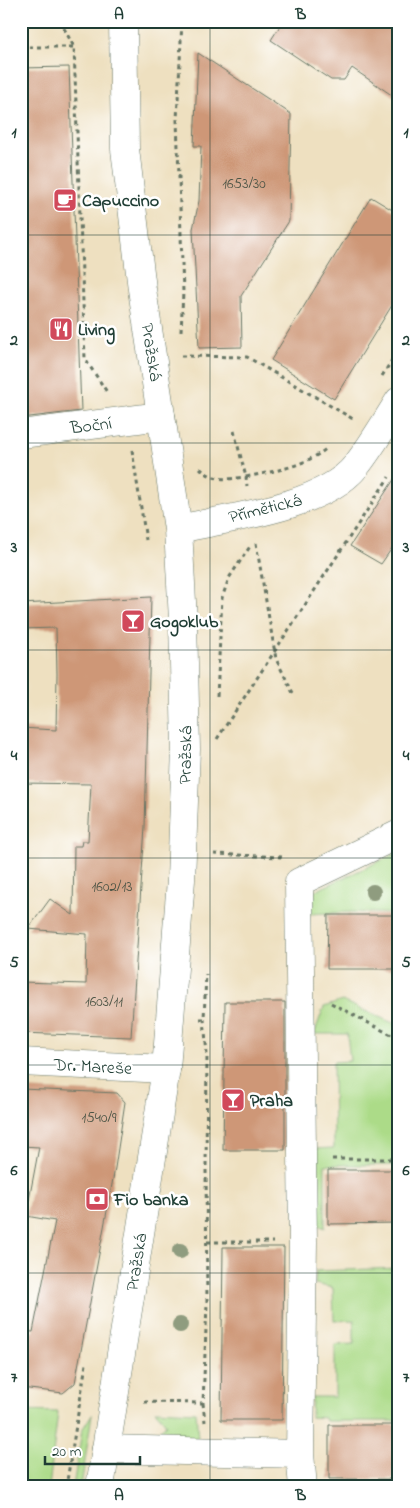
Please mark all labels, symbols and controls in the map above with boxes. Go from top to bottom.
text: A [114,3,124,27]
text: B [295,3,307,27]
text: 1 [11,121,17,145]
text: 1 [403,121,409,145]
house number: 1653/30 [222,173,266,195]
cafe icon: Capuccino [52,187,78,213]
place label: Capuccino [82,189,159,215]
restaurant icon: Living [48,316,74,342]
place label: Living [78,318,115,345]
street label: Pražská [133,321,167,383]
text: 2 [9,329,18,353]
text: 2 [401,329,410,353]
street label: Boční [68,412,113,443]
street label: Přímětická [226,488,305,532]
text: 3 [10,536,18,560]
text: 3 [402,536,410,560]
bar icon: Gogoklub [120,608,146,634]
place label: Gogoklub [150,610,219,637]
street label: Pražská [173,726,201,784]
text: 4 [10,744,18,768]
text: 4 [402,744,410,768]
house number: 1602/13 [92,876,132,898]
text: 5 [9,951,19,975]
text: 5 [401,951,411,975]
house number: 1603/11 [85,991,123,1013]
street label: Dr. Mareše [52,1053,134,1083]
bar icon: Praha [220,1087,246,1113]
place label: Praha [250,1089,293,1115]
house number: 1540/9 [81,1107,117,1129]
text: 6 [9,1159,18,1183]
text: 6 [401,1159,410,1183]
bank icon: Fio banka [84,1186,110,1212]
place label: Fio banka [113,1188,189,1214]
street label: Pražská [121,1231,155,1293]
text: 7 [11,1366,18,1390]
text: 7 [403,1366,410,1390]
scale bar [45,1433,140,1465]
text: 20 m [52,1441,82,1463]
text: A [114,1484,124,1508]
text: B [295,1484,307,1508]

